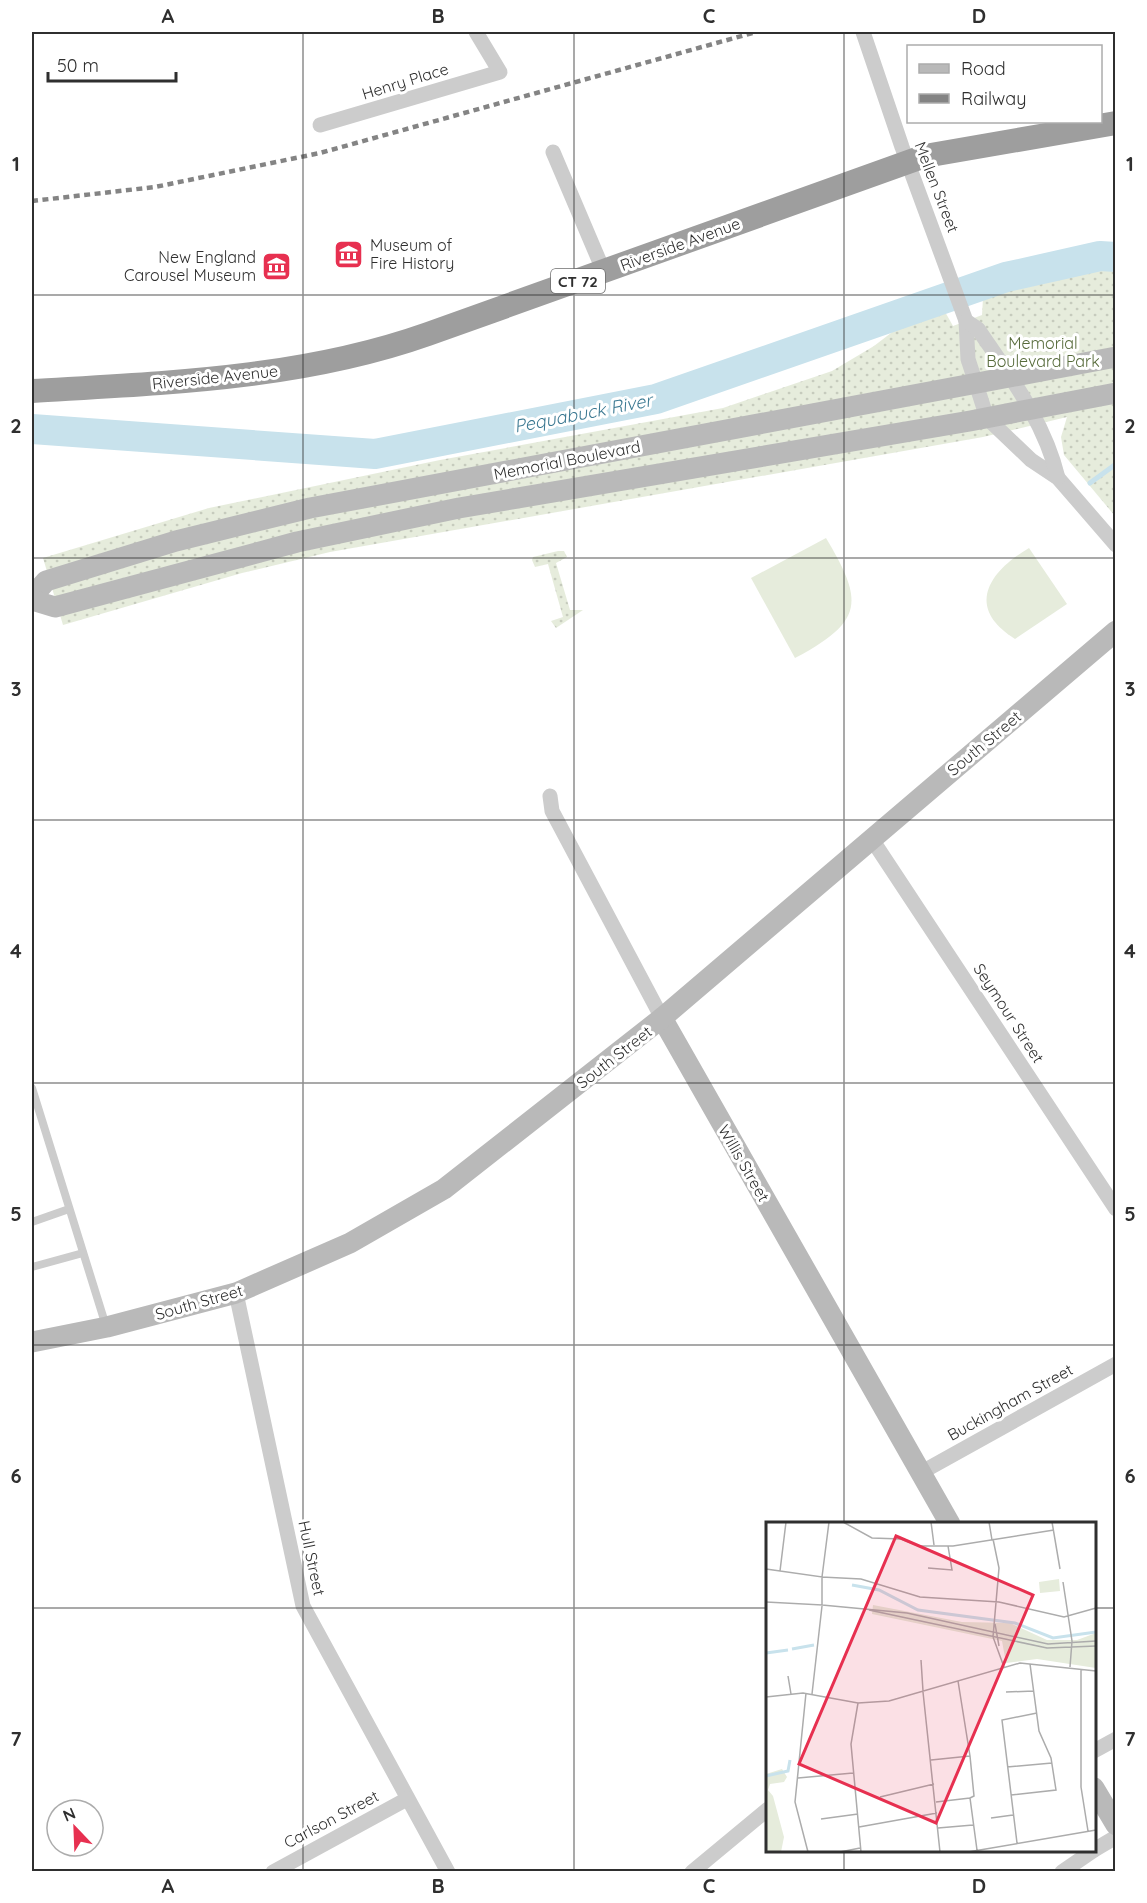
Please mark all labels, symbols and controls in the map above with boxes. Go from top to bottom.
text: A [162,3,175,28]
text: B [431,3,445,28]
text: C [703,3,716,28]
text: D [972,3,986,28]
scale bar [48,45,176,83]
legend [907,45,1102,123]
text: 50 m [57,54,99,77]
text: Road [961,57,1006,80]
street label: Henry Place [359,58,451,104]
text: Railway [961,87,1027,110]
street label: Mellen Street [910,139,964,235]
text: 1 [12,151,20,176]
text: 1 [1126,151,1134,176]
street label: Riverside Avenue [617,213,743,275]
place label: Museum of Fire History [370,235,454,273]
museum icon: Museum of Fire History [333,238,365,270]
place label: New England Carousel Museum [124,247,256,285]
museum icon: New England Carousel Museum [261,250,293,282]
road number: CT 72 [551,269,605,293]
park label: Memorial Boulevard Park [986,333,1100,371]
street label: Riverside Avenue [151,360,279,394]
water label: Pequabuck River [512,388,656,438]
text: 2 [10,413,22,438]
text: 2 [1124,413,1136,438]
street label: Memorial Boulevard [492,436,642,484]
text: 3 [11,676,21,701]
text: 3 [1125,676,1135,701]
street label: South Street [943,706,1025,780]
text: 4 [10,938,22,963]
text: 4 [1124,938,1136,963]
street label: Seymour Street [969,959,1049,1067]
street label: South Street [572,1021,656,1093]
street label: Willis Street [714,1121,774,1205]
text: 5 [10,1201,22,1226]
text: 5 [1124,1201,1136,1226]
street label: South Street [153,1280,245,1324]
street label: Buckingham Street [944,1359,1076,1445]
text: 6 [10,1463,22,1488]
text: 6 [1124,1463,1136,1488]
street label: Hull Street [294,1519,330,1597]
inset map [766,1522,1096,1852]
text: 7 [11,1726,22,1751]
text: 7 [1125,1726,1136,1751]
street label: Carlson Street [280,1786,382,1852]
north arrow [45,1798,105,1858]
text: N [60,1803,78,1826]
text: A [162,1873,175,1898]
text: B [431,1873,445,1898]
text: C [703,1873,716,1898]
text: D [972,1873,986,1898]

